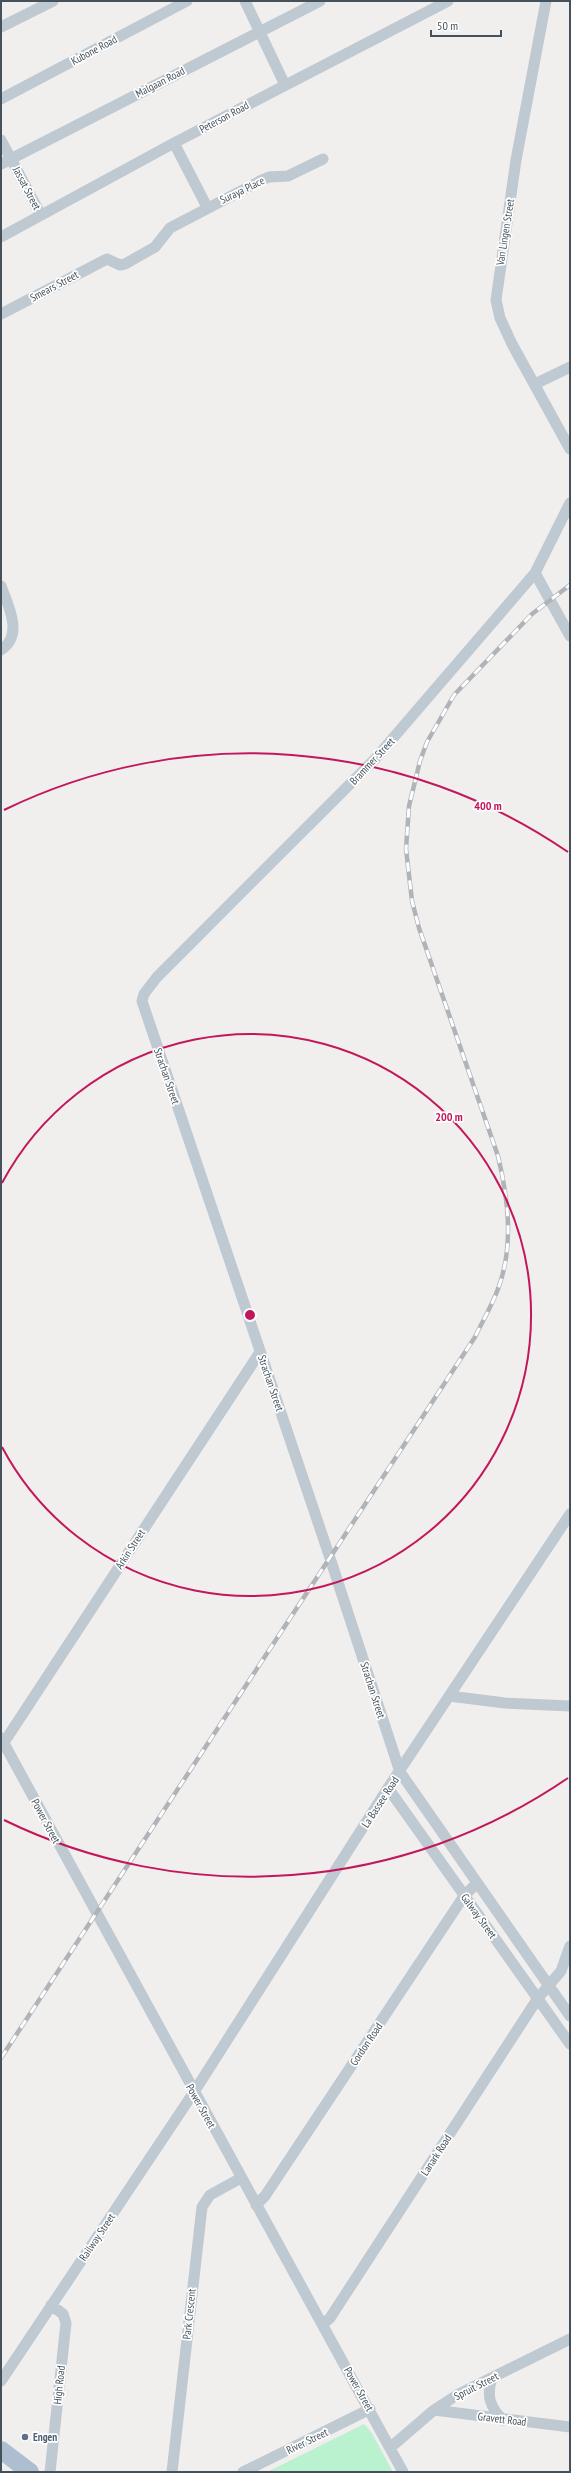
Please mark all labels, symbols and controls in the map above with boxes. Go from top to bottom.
scale bar [431,12,501,38]
text: 50 m [437,18,458,33]
street label: Kubone Road [69,32,120,68]
street label: Malgaan Road [133,64,187,100]
street label: Peterson Road [197,98,251,136]
street label: Jassat Street [9,163,44,212]
street label: Suraya Place [217,173,267,207]
street label: Van Lingen Street [493,198,517,267]
street label: Smears Street [27,267,81,305]
street label: Brammer Street [347,734,397,788]
text: 400 m [474,798,502,813]
street label: Strachan Street [151,1046,183,1106]
text: 200 m [435,1109,463,1124]
centre of rings [243,1308,257,1322]
street label: Strachan Street [255,1353,287,1413]
street label: Arkin Street [112,1526,148,1572]
street label: Strachan Street [357,1660,389,1720]
street label: La Bassee Road [358,1774,402,1830]
street label: Power Street [28,1796,64,1846]
street label: Galway Street [458,1891,500,1941]
street label: Gordon Road [347,2020,386,2068]
street label: Power Street [183,2081,219,2131]
street label: Lanark Road [418,2132,455,2178]
street label: Railway Street [76,2211,118,2263]
street label: Park Crescent [179,2288,199,2340]
street label: Power Street [341,2364,377,2414]
street label: High Road [50,2365,68,2405]
street label: Spruit Street [452,2369,500,2403]
street label: Gravett Road [477,2409,527,2429]
street label: River Street [284,2425,330,2457]
place label: Engen [33,2430,57,2444]
marker: Engen [20,2432,30,2442]

